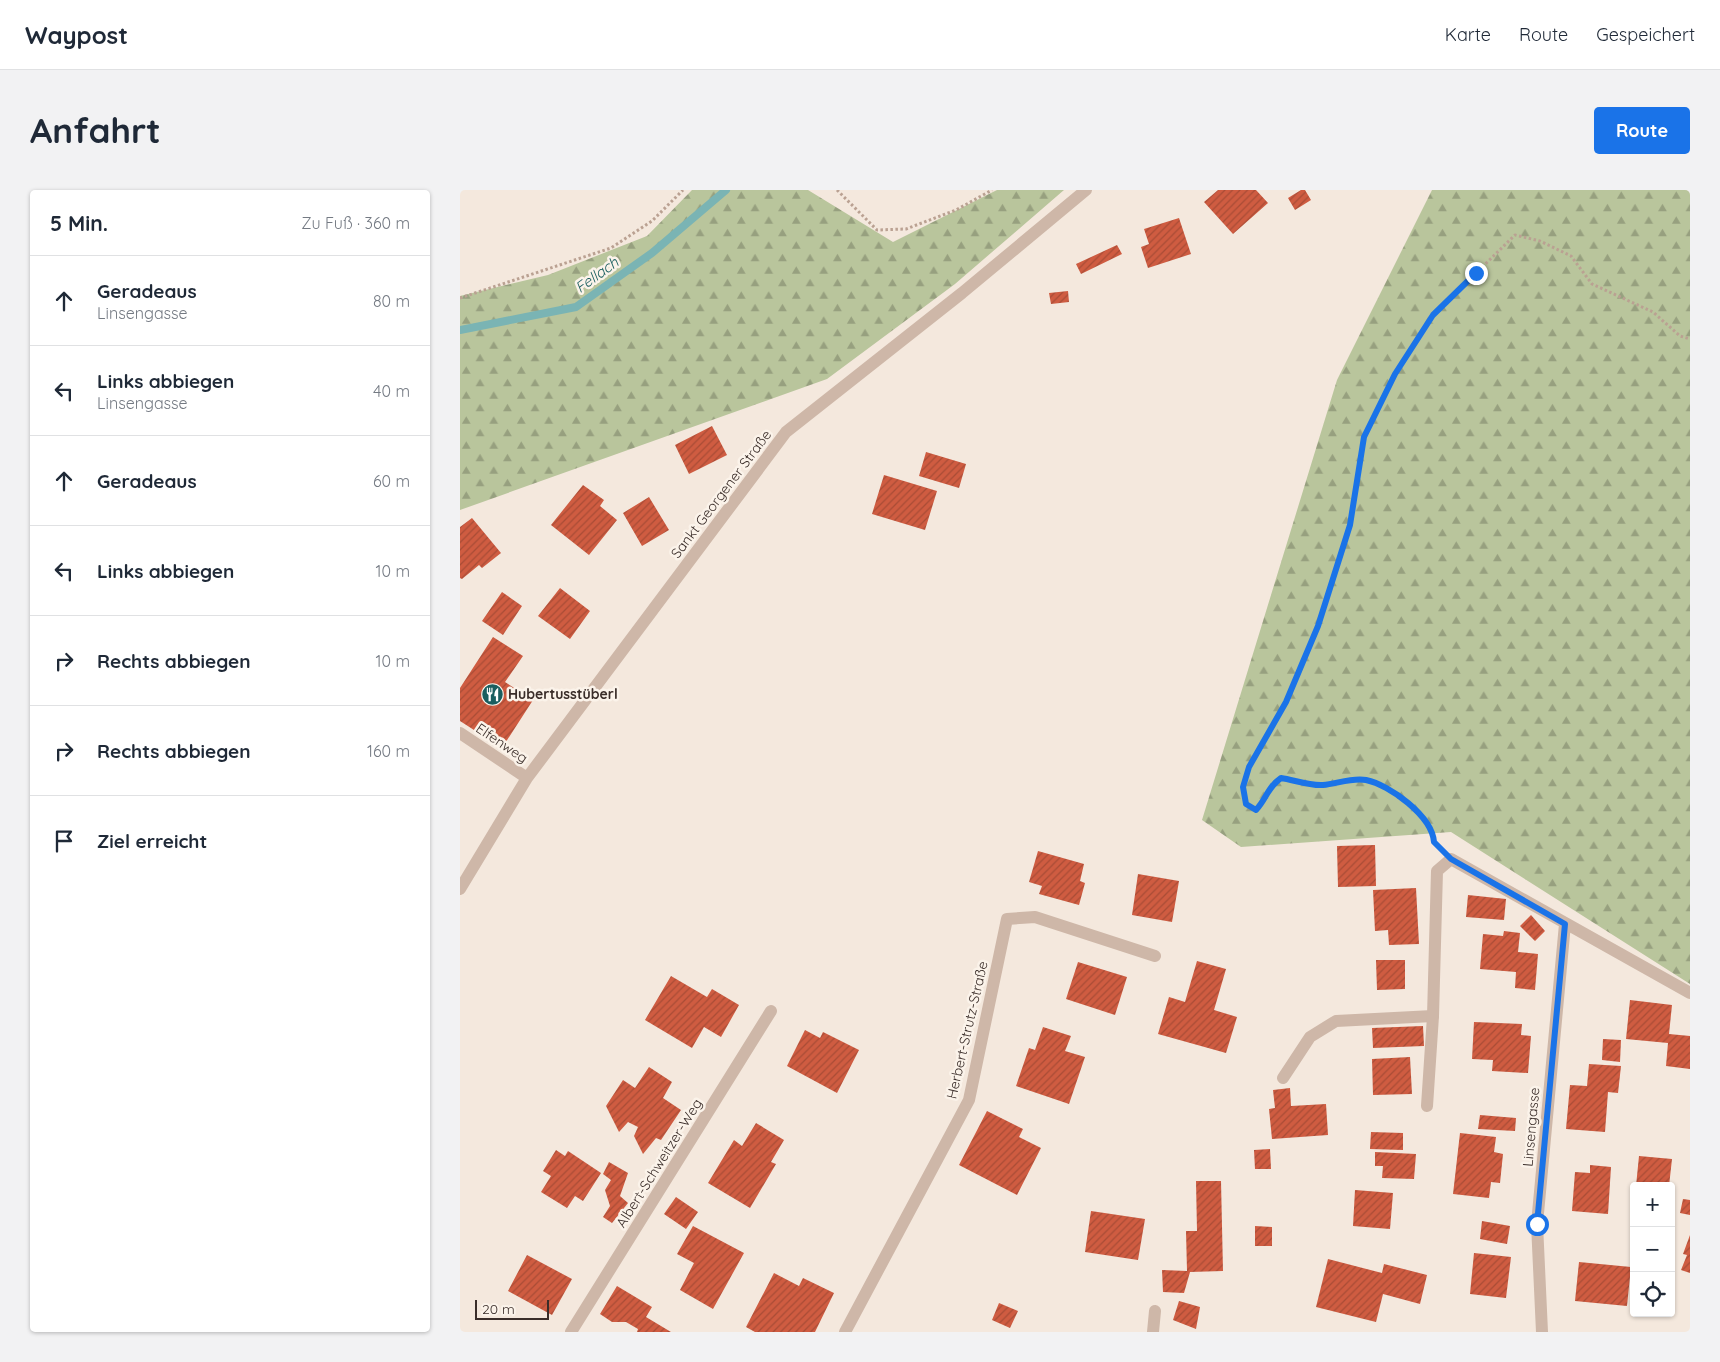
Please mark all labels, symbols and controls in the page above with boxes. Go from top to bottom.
text: Waypost [25,20,128,50]
text: Karte [1445,23,1491,46]
text: Route [1519,23,1568,46]
text: Gespeichert [1596,23,1695,46]
button: Route [1594,107,1690,154]
text: Anfahrt [30,108,161,152]
text: 5 Min. [50,210,108,236]
text: Zu Fuß · 360 m [301,213,410,233]
water label: Fellach [571,252,623,297]
route end [1465,262,1488,285]
text: Geradeaus [97,279,197,303]
icon: ahead [50,287,78,315]
text: 80 m [373,291,410,311]
text: Linsengasse [97,303,188,323]
text: Links abbiegen [97,369,234,393]
icon: left [50,377,78,405]
text: 40 m [373,381,410,401]
text: Linsengasse [97,393,188,413]
street label: Sankt Georgener Straße [667,426,775,562]
icon: ahead [50,467,78,495]
text: Geradeaus [97,469,197,493]
text: 60 m [373,471,410,491]
icon: left [50,557,78,585]
text: Links abbiegen [97,559,234,583]
text: 10 m [376,561,410,581]
icon: right [50,647,78,675]
text: Rechts abbiegen [97,649,250,673]
text: 10 m [376,651,410,671]
restaurant icon: Hubertusstüberl [480,682,504,706]
place label: Hubertusstüberl [508,685,618,703]
street label: Elfenweg [473,719,531,767]
icon: right [50,737,78,765]
text: Rechts abbiegen [97,739,250,763]
text: 160 m [367,741,410,761]
icon: arrive [50,827,78,855]
text: Ziel erreicht [97,829,207,853]
street label: Herbert-Strutz-Straße [942,959,992,1101]
street label: Linsengasse [1519,1087,1543,1167]
street label: Albert-Schweitzer-Weg [612,1095,706,1231]
map controls [1630,1182,1675,1317]
button: + [1630,1182,1675,1227]
route start [1526,1213,1549,1236]
button: − [1630,1227,1675,1272]
button: locate [1630,1272,1675,1317]
scale bar [475,1297,549,1320]
text: 20 m [482,1300,515,1318]

